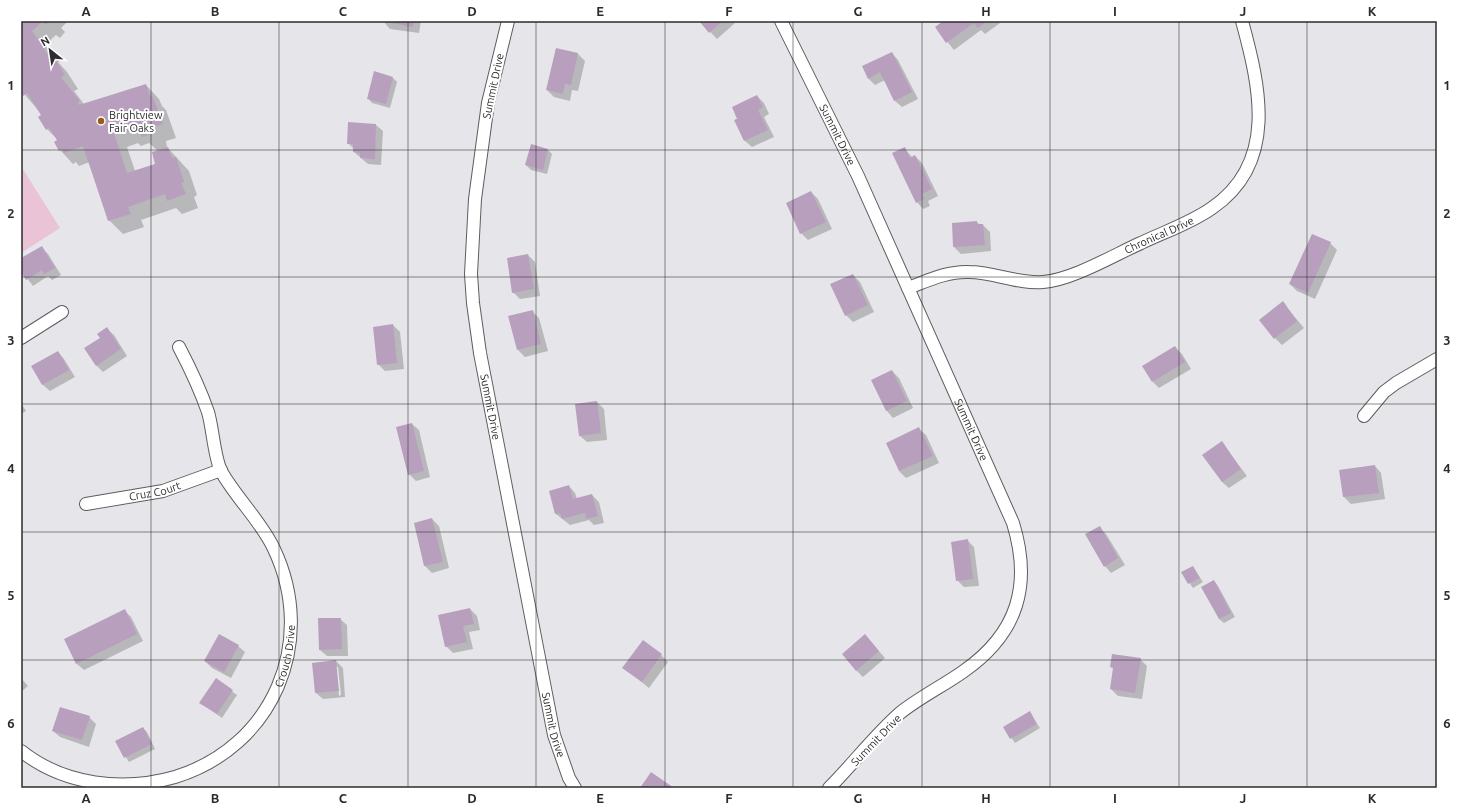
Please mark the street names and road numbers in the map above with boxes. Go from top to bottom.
street label: Summit Drive [480,52,506,120]
street label: Summit Drive [817,102,858,167]
street label: Chronical Drive [1122,214,1196,256]
street label: Summit Drive [478,373,503,441]
street label: Summit Drive [952,397,990,463]
street label: Cruz Court [128,479,183,503]
street label: Crouch Drive [272,625,297,689]
street label: Summit Drive [540,691,567,759]
street label: Summit Drive [849,712,903,768]

